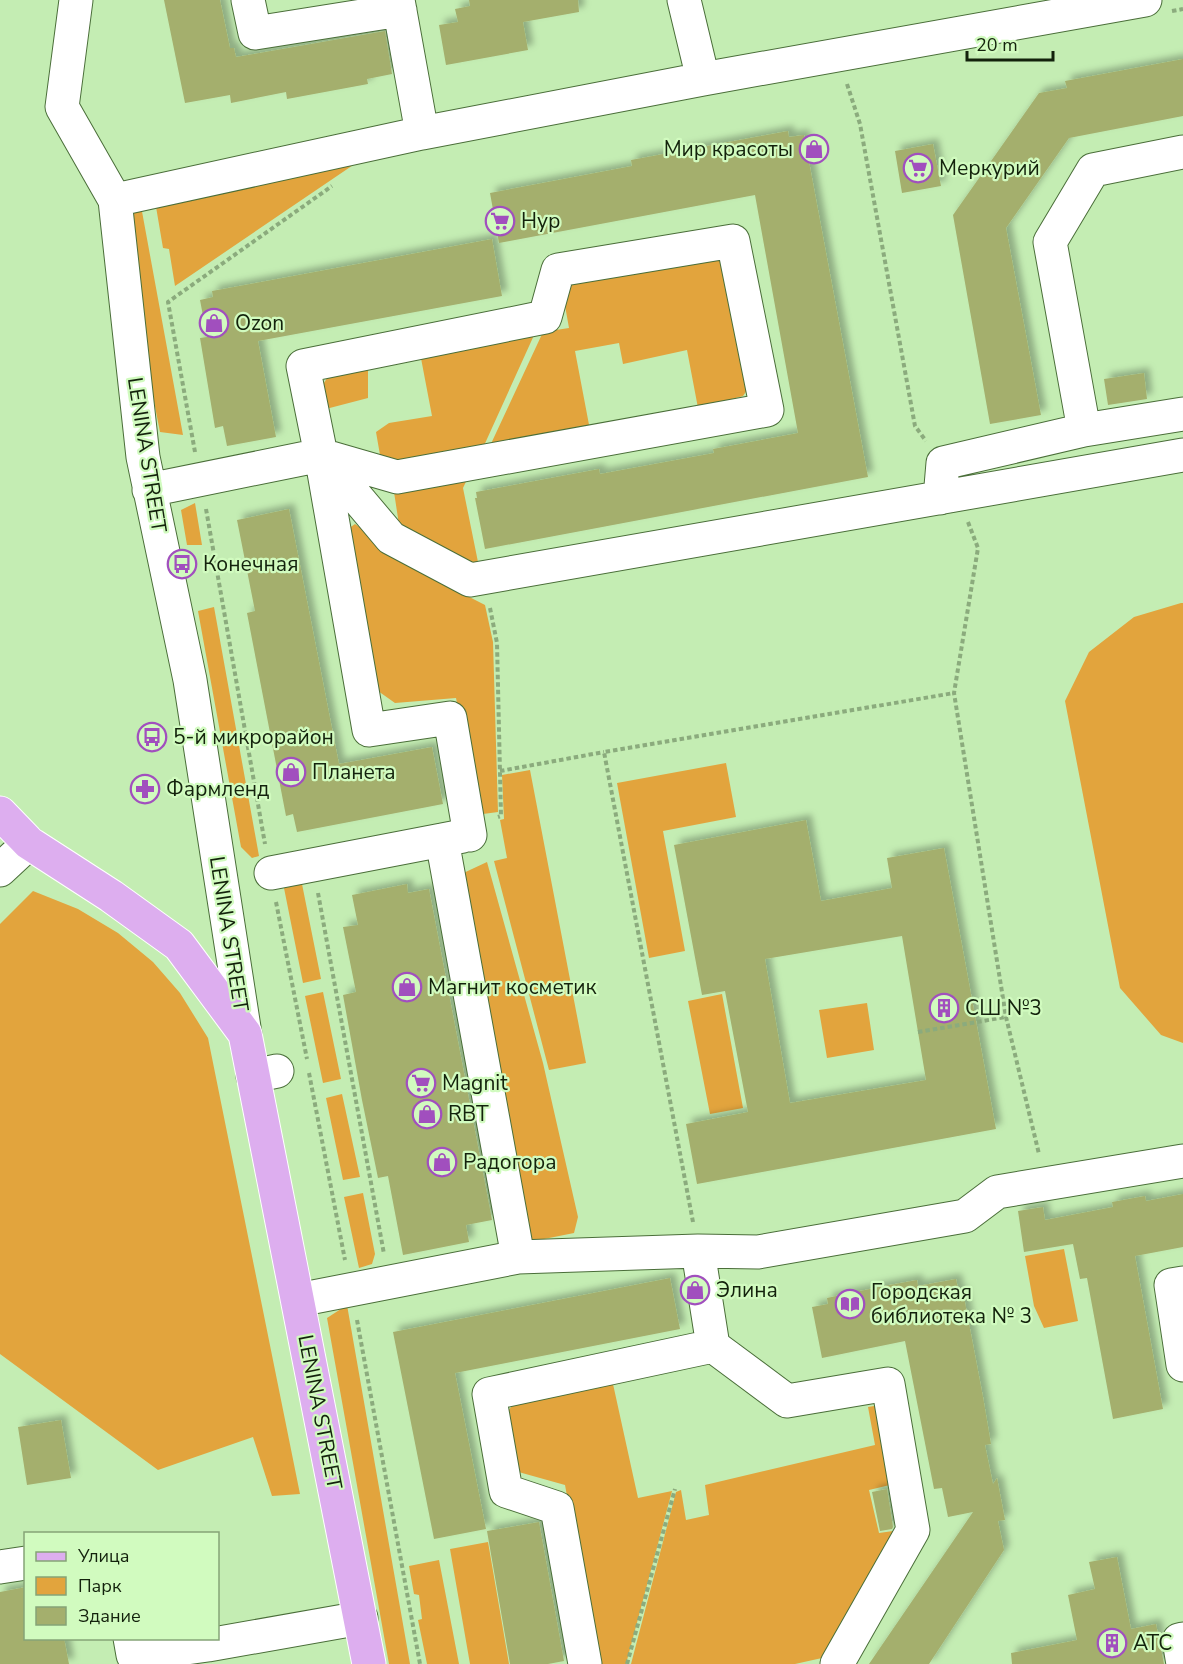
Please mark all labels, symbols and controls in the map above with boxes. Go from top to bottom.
scale bar [967,24,1052,62]
text: 20 m [976,33,1018,57]
shop icon: Мир красоты [798,133,830,165]
place label: Мир красоты [664,135,793,163]
supermarket icon: Меркурий [902,152,934,184]
place label: Меркурий [939,154,1040,182]
supermarket icon: Нур [484,205,516,237]
place label: Нур [521,207,560,235]
shop icon: Ozon [198,307,230,339]
place label: Ozon [235,309,284,337]
street label: LENINA STREET [121,375,173,535]
bus stop icon: Конечная [166,548,198,580]
place label: Конечная [203,550,298,578]
bus stop icon: 5-й микрорайон [136,721,168,753]
place label: 5-й микрорайон [173,723,334,751]
shop icon: Планета [275,756,307,788]
place label: Планета [312,758,396,786]
pharmacy icon: Фармленд [129,773,161,805]
place label: Фармленд [166,775,270,803]
street label: LENINA STREET [203,854,255,1014]
shop icon: Магнит косметик [391,971,423,1003]
place label: Магнит косметик [428,973,597,1001]
building icon: СШ №3 [928,992,960,1024]
place label: СШ №3 [965,994,1042,1022]
supermarket icon: Magnit [405,1067,437,1099]
place label: Magnit [442,1069,508,1097]
shop icon: RBT [411,1098,443,1130]
place label: RBT [448,1100,489,1128]
shop icon: Радогора [426,1146,458,1178]
place label: Радогора [463,1148,556,1176]
shop icon: Элина [679,1274,711,1306]
place label: Элина [716,1276,778,1304]
place label: Городская библиотека № 3 [871,1278,1032,1330]
library icon: Городская библиотека № 3 [834,1288,866,1320]
street label: LENINA STREET [291,1332,349,1492]
legend [24,1532,219,1640]
text: Улица [77,1544,129,1568]
text: Парк [78,1574,122,1598]
text: Здание [78,1604,141,1628]
building icon: АТС [1096,1627,1128,1659]
place label: АТС [1133,1629,1172,1657]

